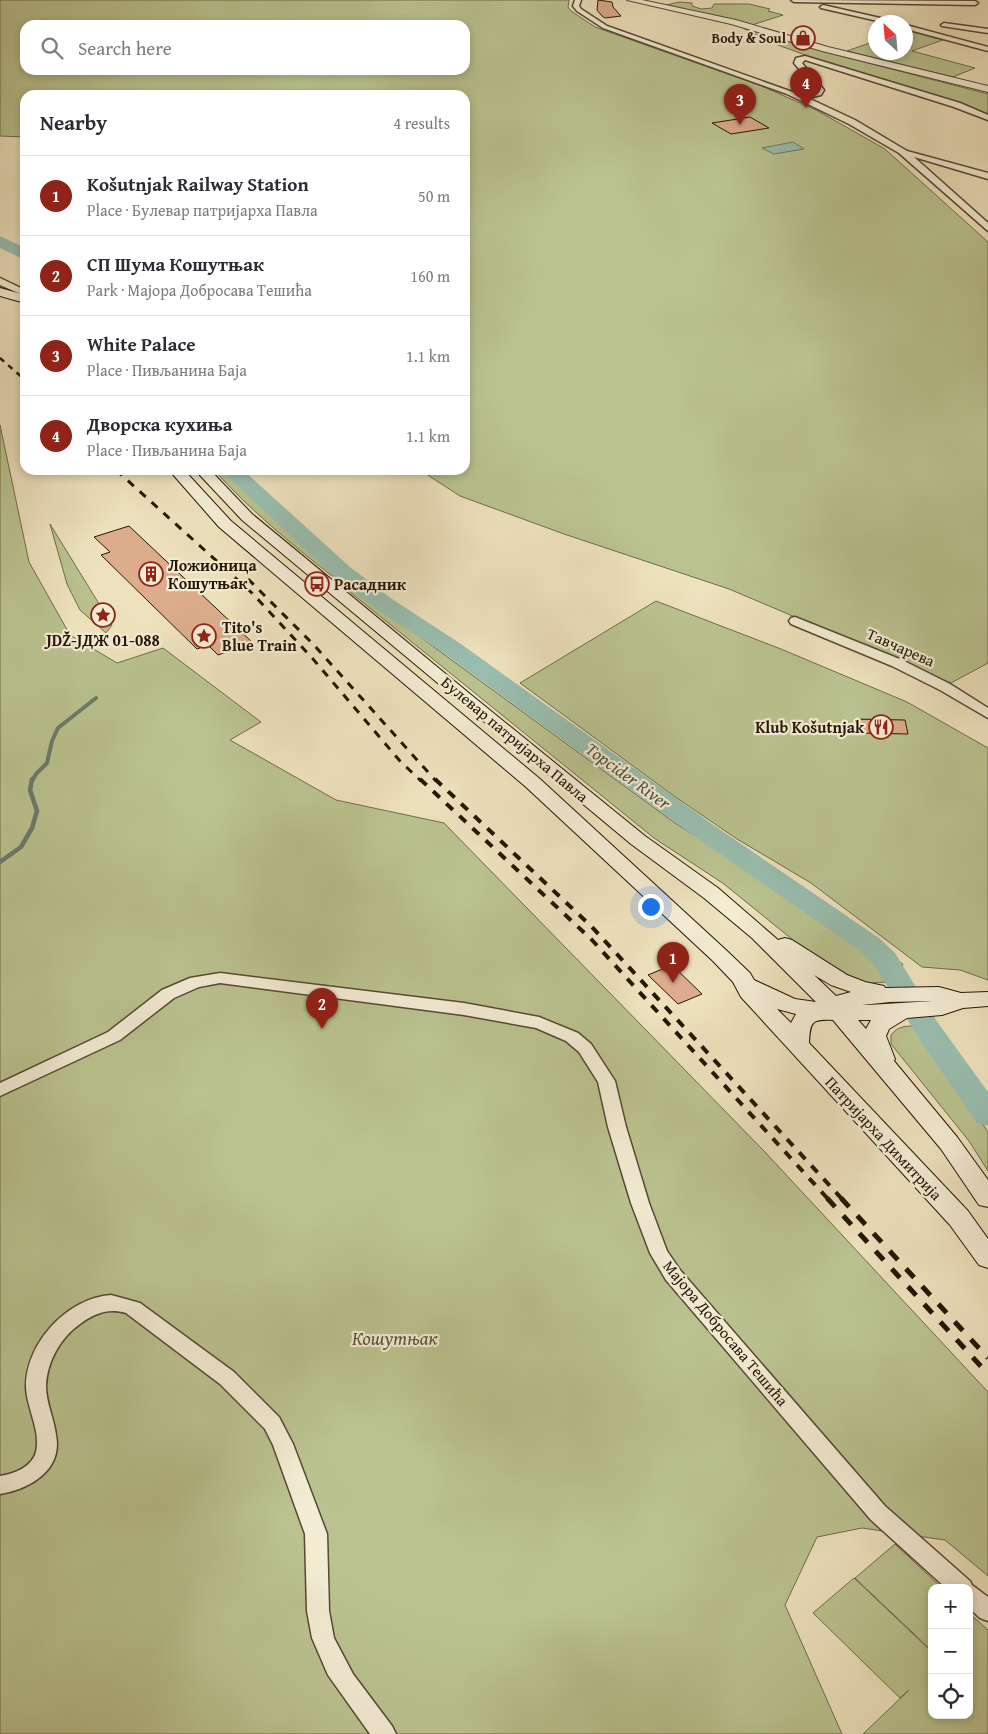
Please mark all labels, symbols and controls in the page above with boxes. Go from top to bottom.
north arrow [868,15,913,60]
search box [20,20,470,75]
shop icon: Body & Soul [790,25,816,51]
place label: Body & Soul [712,28,787,48]
icon: search [38,34,66,62]
text: Search here [78,34,172,62]
pin: 4 [790,67,822,108]
pin: 3 [724,84,756,125]
text: Nearby [40,107,107,138]
text: 4 results [393,111,450,135]
text: Košutnjak Railway Station [87,170,309,198]
text: 1 [52,184,60,208]
text: 50 m [418,184,450,208]
text: Place · Булевар патријарха Павла [87,198,318,222]
text: СП Шума Кошутњак [87,250,264,278]
text: 2 [52,264,60,288]
text: 160 m [410,264,450,288]
text: Park · Мајора Добросава Тешића [87,278,312,302]
text: White Palace [87,330,196,358]
text: 3 [52,344,60,368]
text: 1.1 km [406,344,450,368]
text: Place · Пивљанина Баја [87,358,247,382]
text: Дворска кухиња [87,410,233,438]
text: 4 [52,424,60,448]
text: 1.1 km [406,424,450,448]
text: Place · Пивљанина Баја [87,438,247,462]
place label: Ложионица Кошутњак [168,553,257,595]
building icon: Ложионица Кошутњак [138,561,164,587]
bus stop icon: Расадник [304,571,330,597]
place label: Расадник [334,572,407,596]
place icon: JDŽ-JДЖ 01-088 [90,602,116,628]
place label: Tito's Blue Train [222,615,297,657]
street label: Тавчарева [863,621,939,673]
place icon: Tito's Blue Train [191,623,217,649]
place label: JDŽ-JДЖ 01-088 [43,628,160,652]
street label: Булевар патријарха Павла [436,670,594,808]
restaurant icon: Klub Košutnjak [868,714,894,740]
place label: Klub Košutnjak [755,715,865,739]
water label: Topcider River [580,735,678,817]
your location [638,894,664,920]
pin: 1 [657,942,689,983]
pin: 2 [306,988,338,1029]
street label: Патријарха Димитрија [820,1071,948,1206]
street label: Мајора Добросава Тешића [658,1255,795,1412]
park label: Кошутњак [352,1324,438,1352]
map controls [928,1584,973,1719]
button: + [928,1584,973,1629]
button: − [928,1629,973,1674]
button: locate [928,1674,973,1719]

